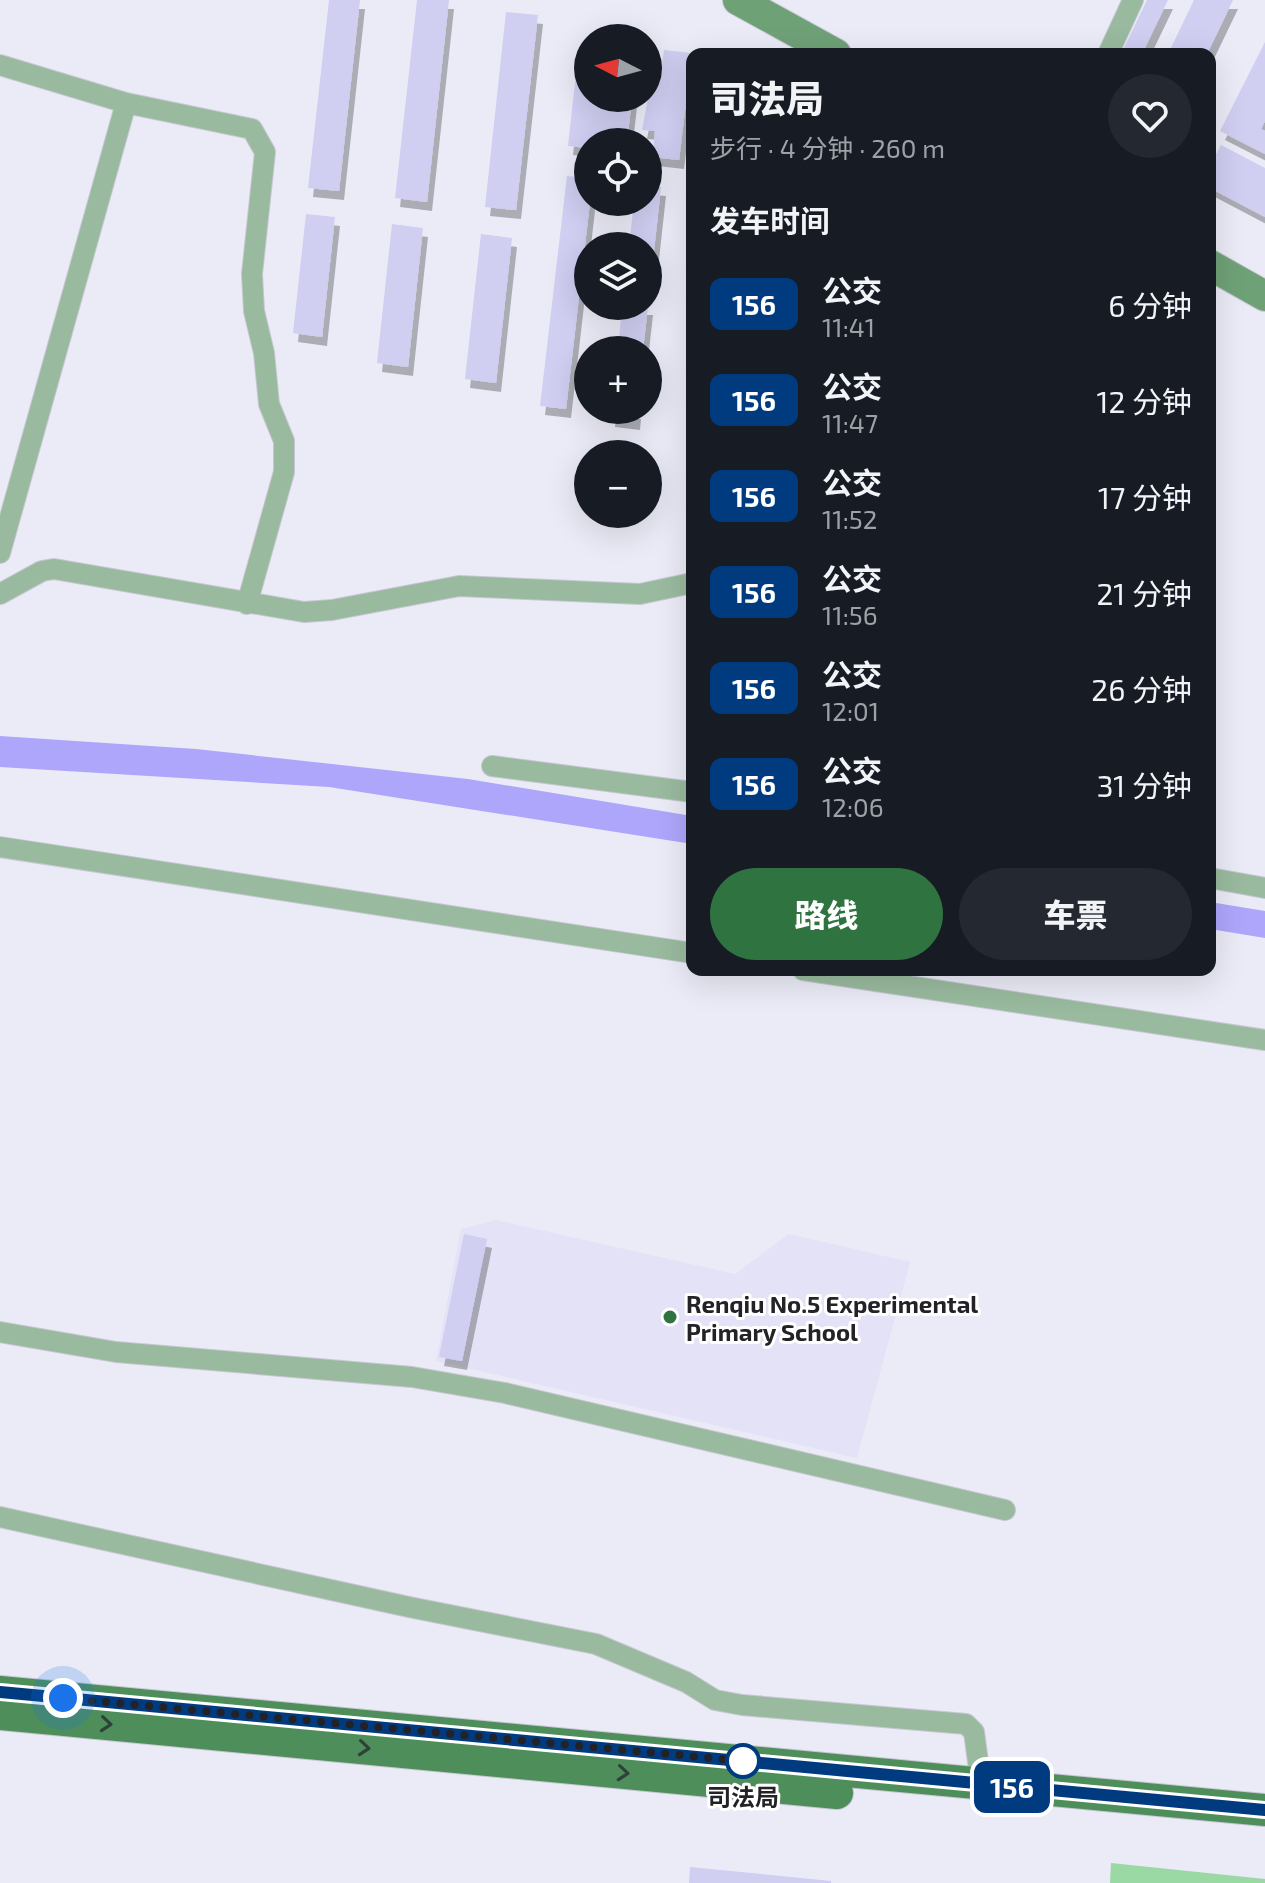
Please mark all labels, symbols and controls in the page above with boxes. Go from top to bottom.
north arrow [574,24,662,112]
map controls [574,24,662,528]
button: heart [1108,74,1192,158]
text: 司法局 [710,75,824,121]
button: locate [574,128,662,216]
text: 步行 · 4 分钟 · 260 m [710,132,945,163]
text: 发车时间 [710,202,830,238]
button: layers [574,232,662,320]
text: 公交 [822,272,882,308]
text: 156 [732,287,776,321]
text: 6 分钟 [1108,287,1192,323]
text: 11:41 [822,311,875,342]
button: + [574,336,662,424]
text: 公交 [822,368,882,404]
text: 156 [732,383,776,417]
text: 12 分钟 [1097,383,1192,419]
text: 11:47 [822,407,878,438]
button: − [574,440,662,528]
text: 公交 [822,464,882,500]
text: 156 [732,479,776,513]
text: 17 分钟 [1098,479,1192,515]
text: 11:52 [822,503,877,534]
text: 公交 [822,560,882,596]
text: 156 [732,575,776,609]
text: 21 分钟 [1097,575,1192,611]
text: 11:56 [822,599,878,630]
text: 公交 [822,656,882,692]
text: 156 [732,671,776,705]
text: 26 分钟 [1091,671,1192,707]
text: 12:01 [822,695,879,726]
text: 公交 [822,752,882,788]
text: 156 [732,767,776,801]
text: 31 分钟 [1097,767,1192,803]
text: 12:06 [822,791,884,822]
button: 路线 [710,868,943,960]
button: 车票 [959,868,1192,960]
place label: Renqiu No.5 Experimental Primary School [686,1289,978,1346]
marker: Renqiu No.5 Experimental Primary School [661,1308,679,1326]
your location [43,1678,83,1718]
one-way arrow [99,1715,112,1732]
one-way arrow [358,1740,371,1757]
marker: 司法局 [726,1744,760,1778]
line badge: 156 [966,1761,1058,1813]
one-way arrow [617,1764,630,1781]
text: 156 [990,1770,1034,1804]
place label: 司法局 [707,1782,779,1811]

